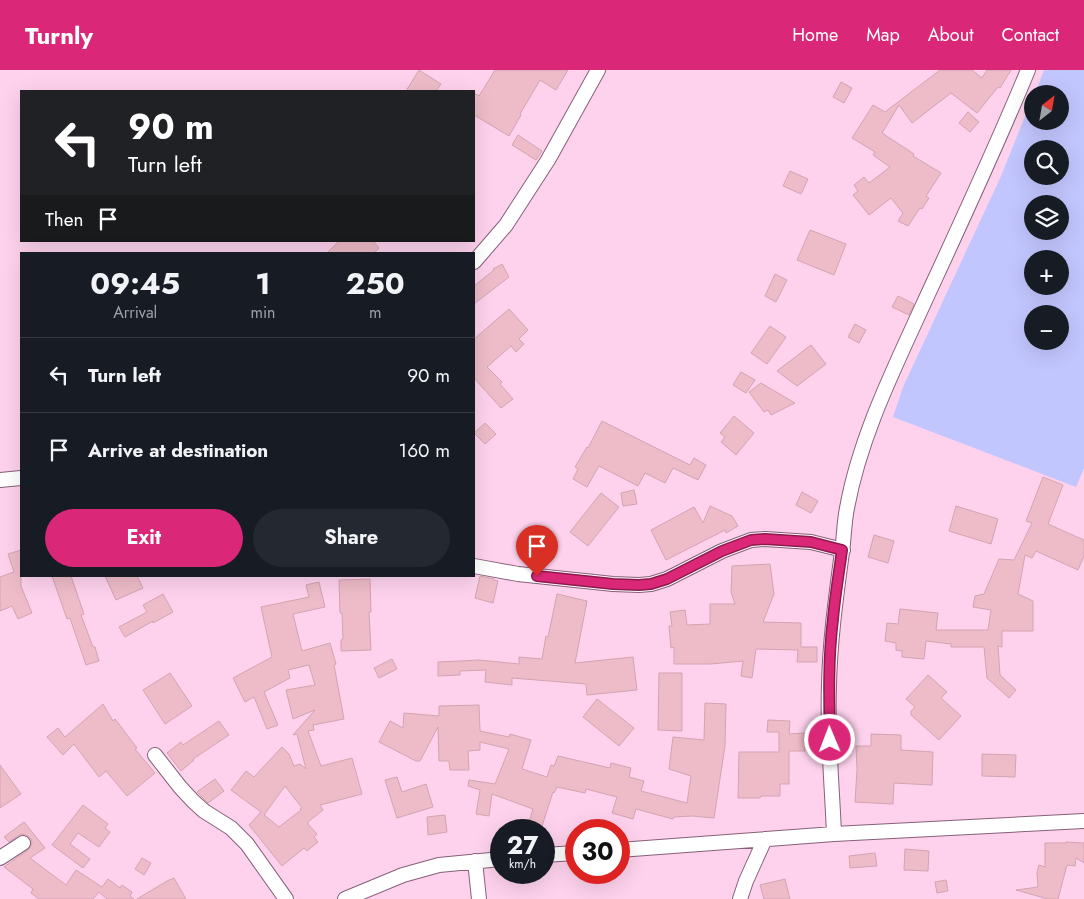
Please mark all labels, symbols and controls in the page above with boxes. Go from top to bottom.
text: Turnly [25,18,93,53]
text: Home [792,22,838,48]
text: Map [866,22,900,48]
text: About [928,22,973,48]
text: Contact [1001,22,1059,48]
north arrow [1024,85,1069,130]
map controls [1024,85,1069,350]
text: 90 m [128,102,214,152]
icon: left [45,110,110,175]
button: search [1024,140,1069,185]
text: Turn left [128,148,202,180]
button: layers [1024,195,1069,240]
icon: arrive [94,205,122,233]
text: Then [45,206,84,233]
button: + [1024,250,1069,295]
text: 09:45 [90,262,180,305]
text: 1 [255,262,271,305]
text: 250 [346,262,405,305]
text: Arrival [113,301,157,324]
text: min [250,301,276,324]
text: m [369,301,381,324]
button: − [1024,305,1069,350]
icon: left [45,361,73,389]
text: Turn left [88,362,161,389]
text: 90 m [407,362,450,389]
icon: arrive [45,436,73,464]
text: Arrive at destination [88,437,268,464]
text: 160 m [399,437,450,464]
button: Exit [45,509,243,567]
button: Share [253,509,450,567]
pin [516,525,558,576]
icon: arrive [523,532,551,560]
position arrow [803,713,855,765]
speed limit sign: 30 [565,819,630,884]
text: 27 [507,827,538,863]
text: km/h [509,855,536,873]

